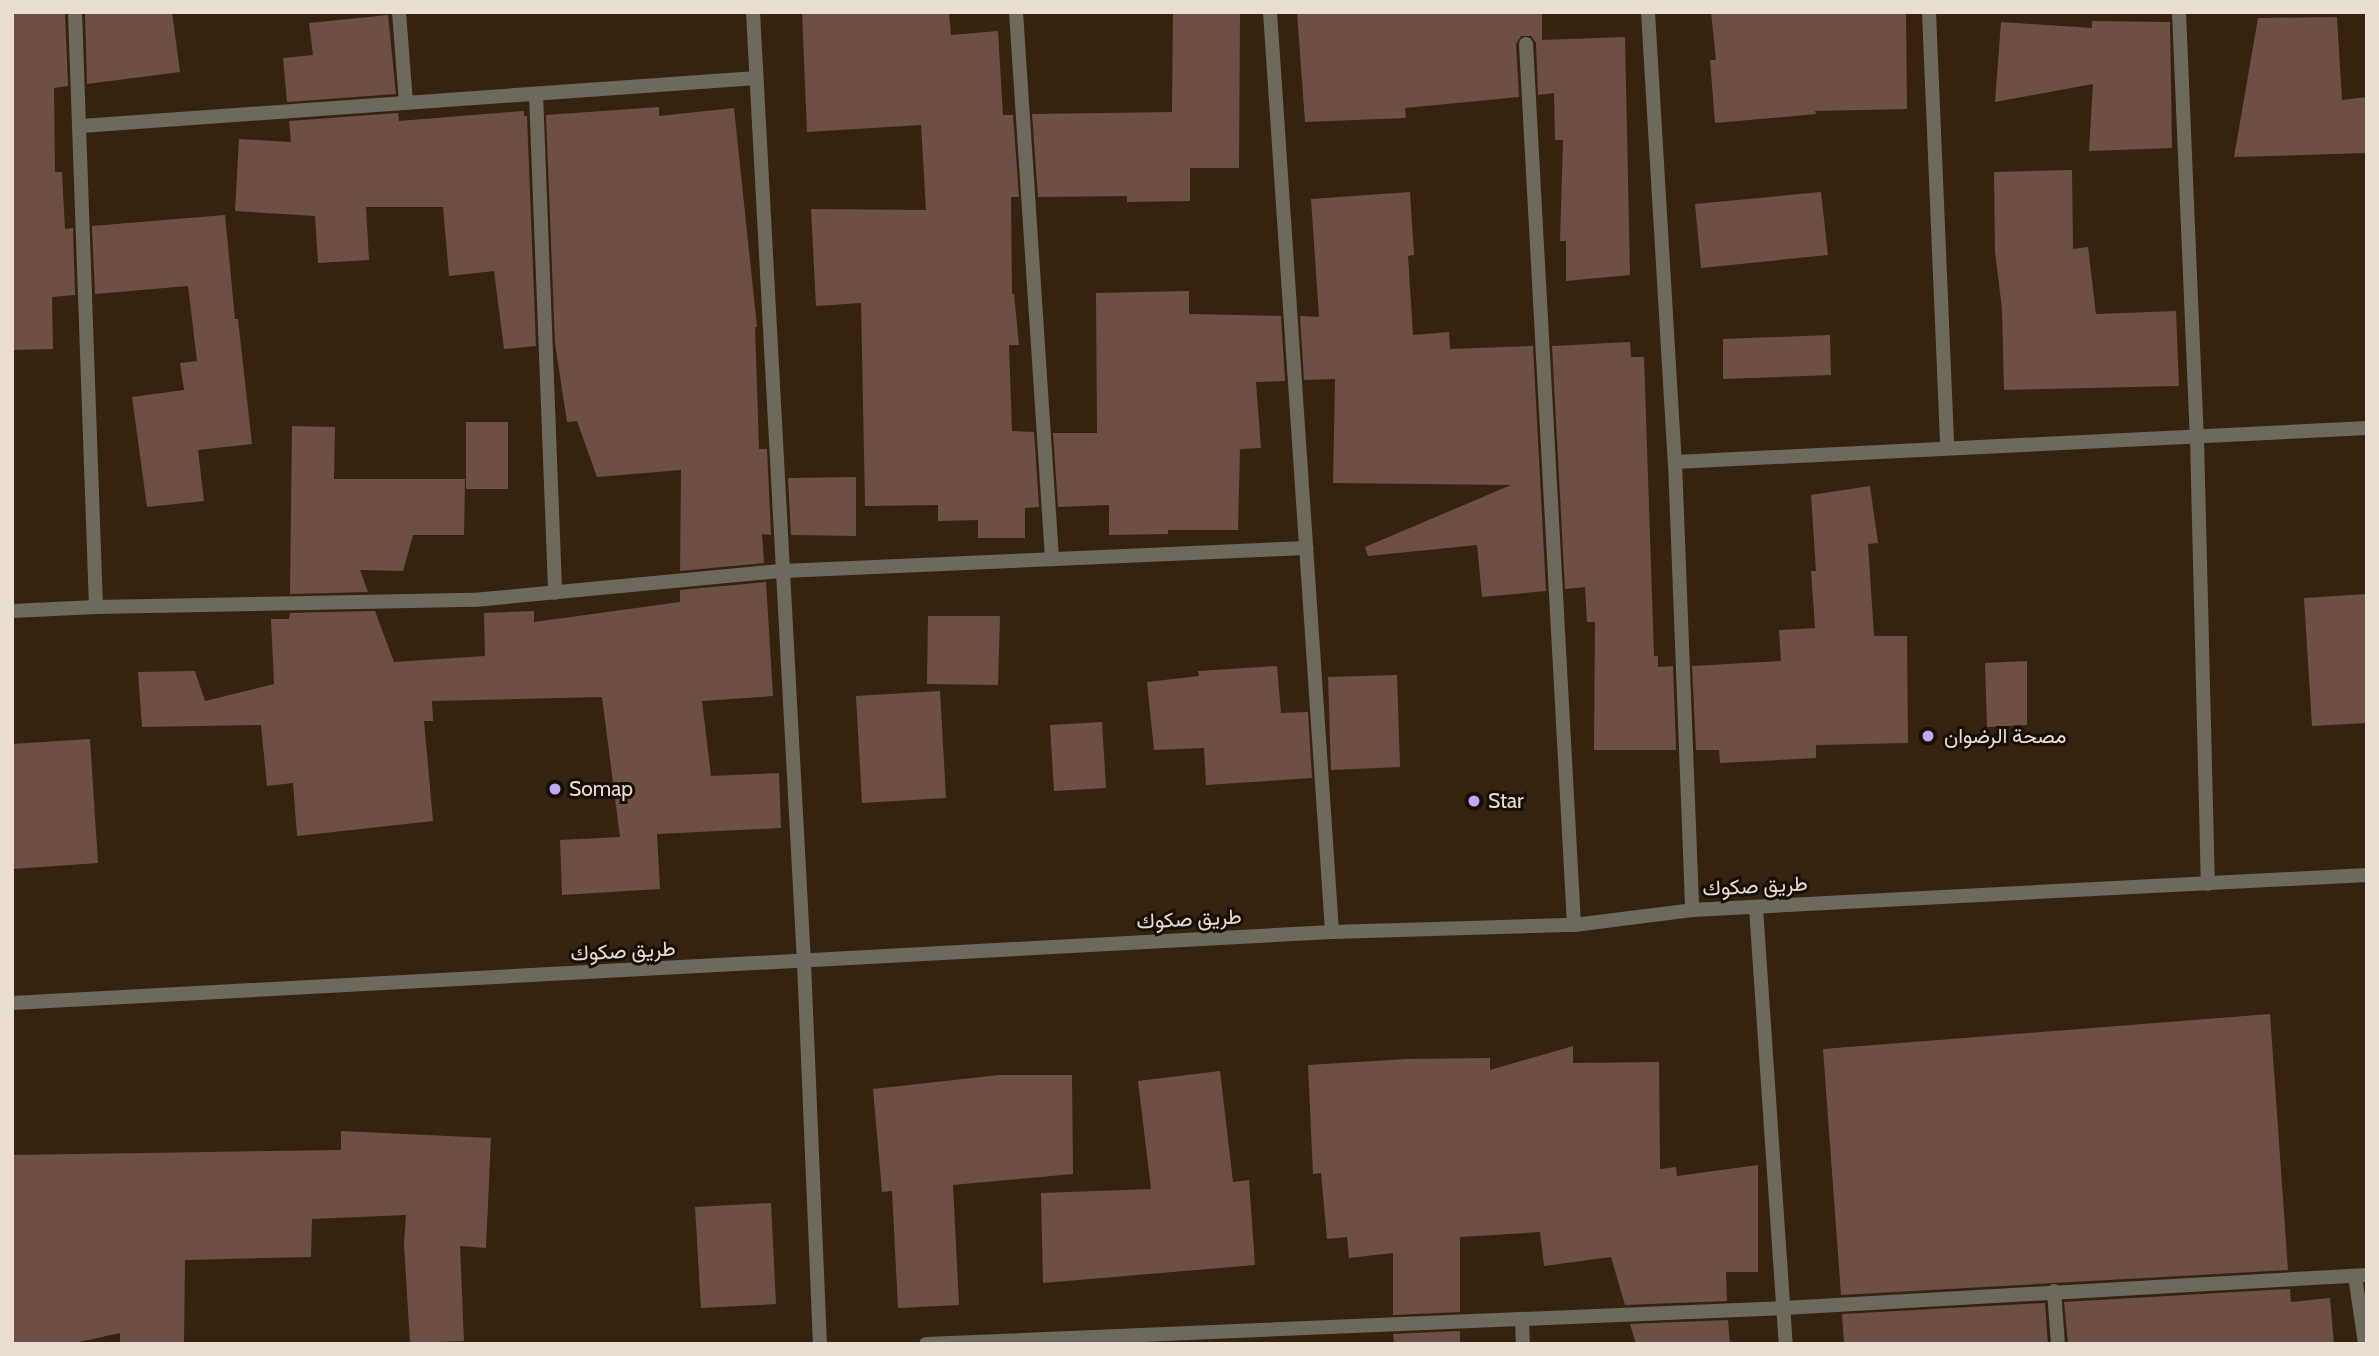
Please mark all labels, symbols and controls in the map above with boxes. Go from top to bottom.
place label: مصحة الرضوان [1944,723,2067,749]
marker: مصحة الرضوان [1918,726,1938,746]
place label: Somap [569,776,633,802]
marker: Somap [547,781,563,797]
place label: Star [1488,788,1524,814]
marker: Star [1466,793,1482,809]
street label: طريق صكوك [1702,871,1808,901]
street label: طريق صكوك [1136,904,1242,934]
street label: طريق صكوك [570,936,676,966]

